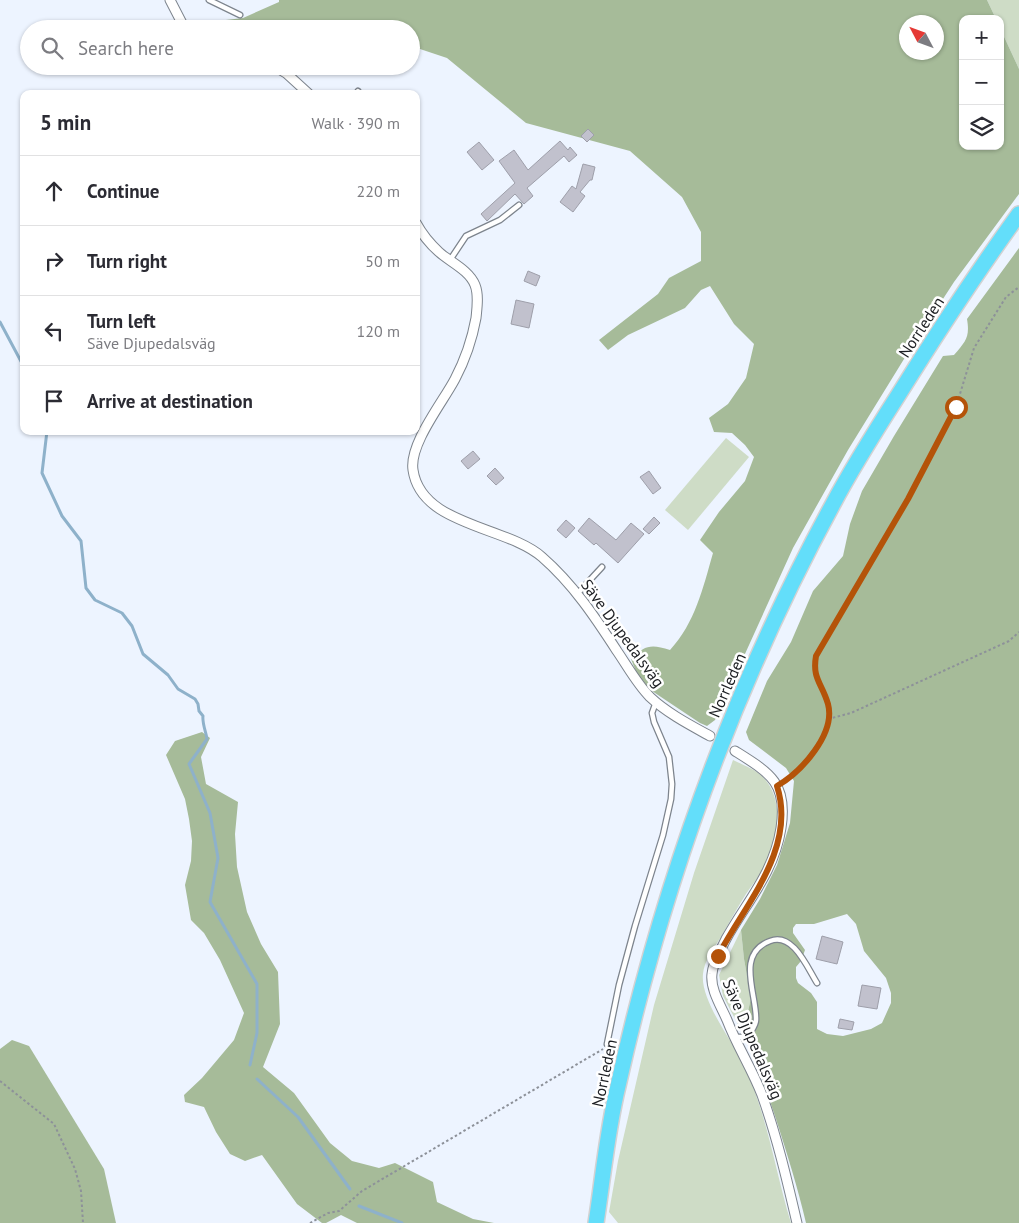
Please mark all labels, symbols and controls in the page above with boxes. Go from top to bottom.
north arrow [899,15,944,60]
map controls [959,15,1004,150]
button: + [959,15,1004,60]
search box [20,20,420,75]
icon: search [38,34,66,62]
text: Search here [78,36,174,60]
button: − [959,60,1004,105]
button: layers [959,105,1004,150]
text: 5 min [40,109,91,136]
text: Walk · 390 m [311,113,400,133]
icon: ahead [40,177,68,205]
text: Continue [87,179,159,203]
text: 220 m [357,181,400,201]
icon: right [40,247,68,275]
text: Turn right [87,249,167,273]
text: 50 m [365,251,400,271]
street label: Norrleden [894,293,948,361]
text: Turn left [87,309,156,333]
icon: left [40,317,68,345]
text: 120 m [357,321,400,341]
text: Säve Djupedalsväg [87,333,216,353]
icon: arrive [40,387,68,415]
text: Arrive at destination [87,389,253,413]
route start [945,396,968,419]
street label: Säve Djupedalsväg [577,575,669,691]
street label: Norrleden [704,650,750,720]
route end [707,945,730,968]
street label: Säve Djupedalsväg [719,976,787,1102]
street label: Norrleden [587,1037,621,1109]

